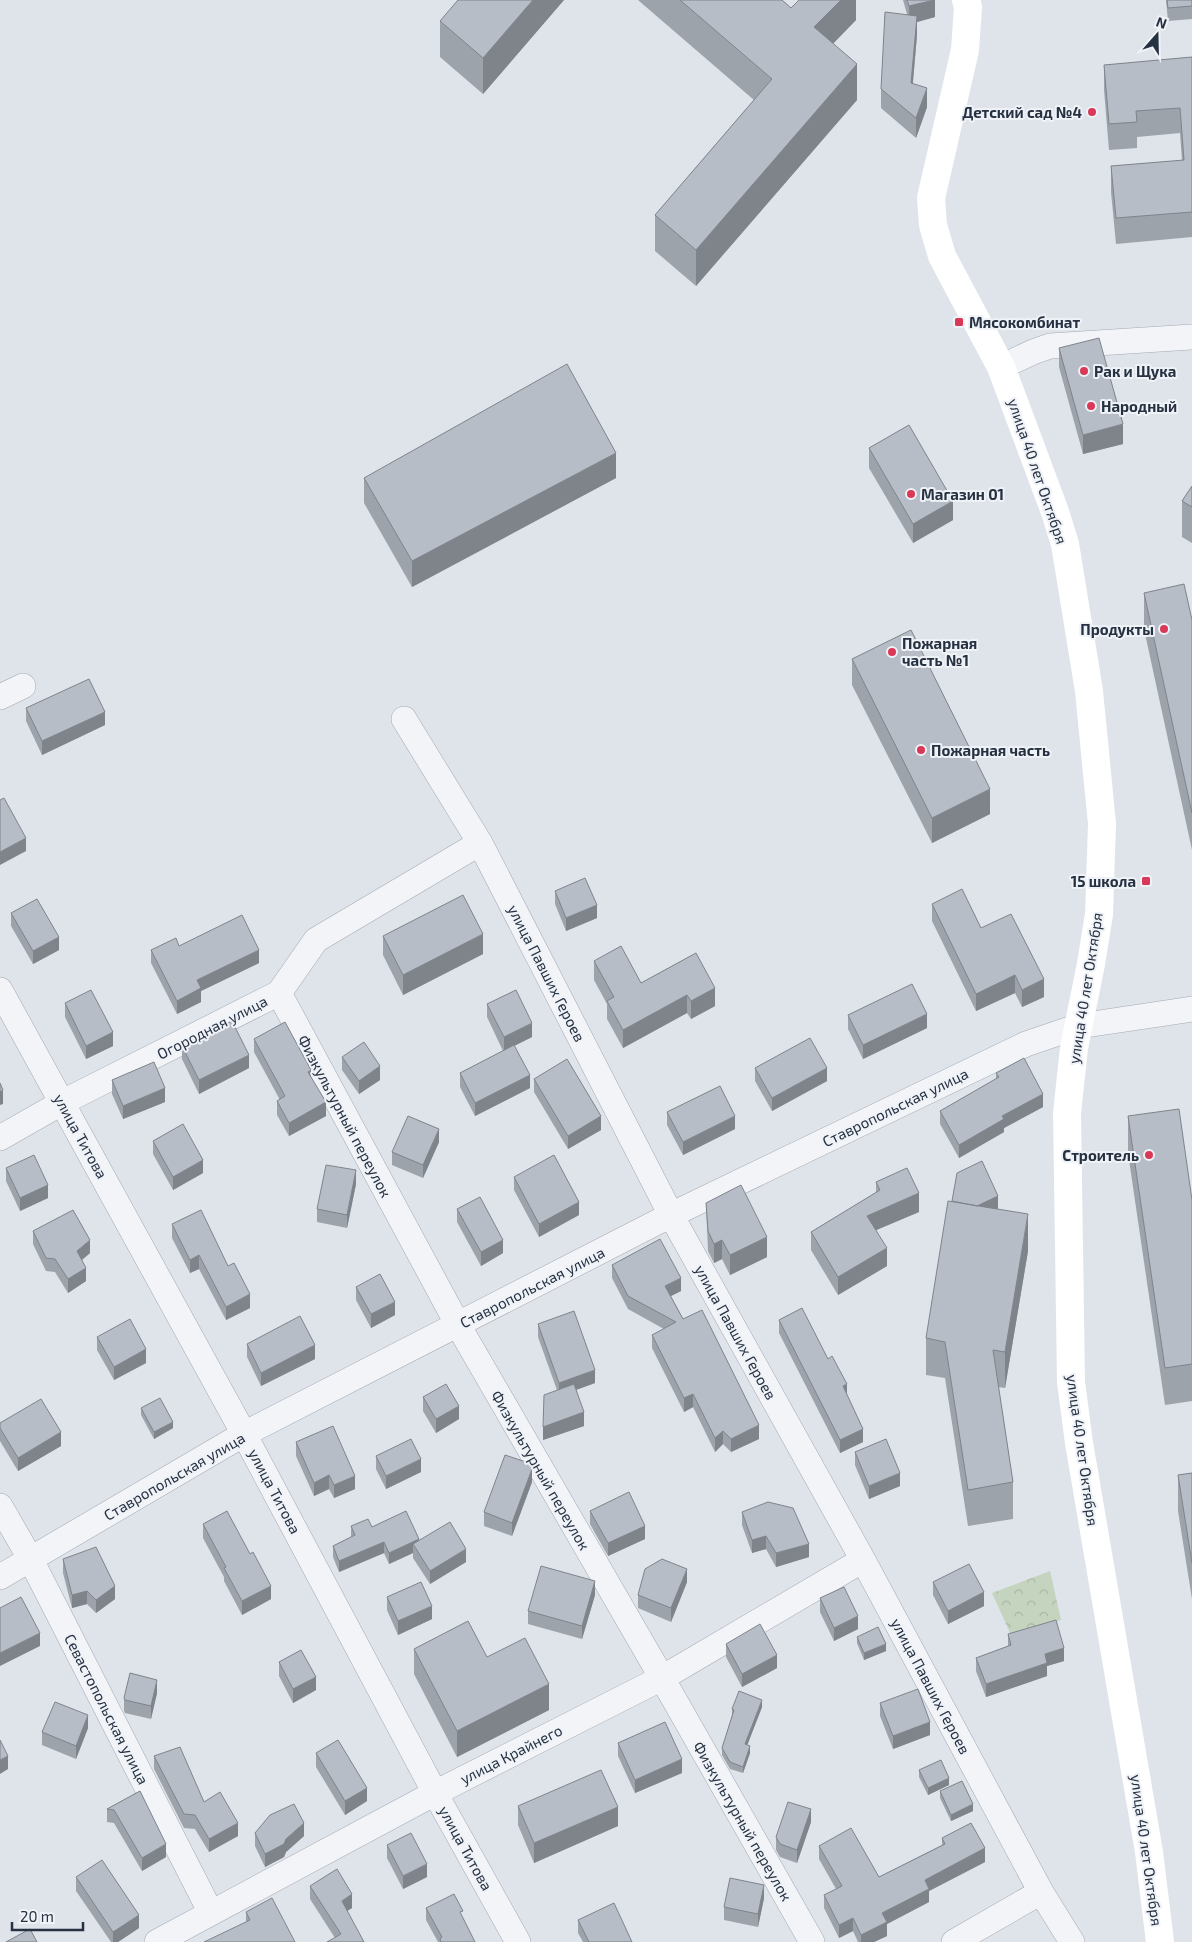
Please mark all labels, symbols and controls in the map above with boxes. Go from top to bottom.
north arrow [1132,10,1182,60]
text: N [1154,13,1169,32]
place label: Детский сад №4 [962,103,1082,121]
marker: Детский сад №4 [1086,106,1098,118]
place label: Мясокомбинат [969,313,1080,331]
marker: Мясокомбинат [953,316,965,328]
place label: Рак и Щука [1094,362,1176,380]
marker: Рак и Щука [1078,365,1090,377]
street label: улица 40 лет Октября [1004,396,1071,547]
place label: Народный [1101,397,1177,415]
marker: Народный [1085,400,1097,412]
place label: Магазин 01 [921,485,1004,503]
marker: Магазин 01 [905,488,917,500]
place label: Продукты [1080,620,1154,638]
marker: Продукты [1158,623,1170,635]
place label: Пожарная часть №1 [902,634,977,669]
marker: Пожарная часть №1 [886,646,898,658]
place label: Пожарная часть [931,741,1050,759]
marker: Пожарная часть [915,744,927,756]
place label: 15 школа [1071,872,1136,890]
marker: 15 школа [1140,875,1152,887]
street label: улица Павших Героев [504,902,589,1045]
street label: улица 40 лет Октября [1064,911,1107,1065]
street label: Огородная улица [154,991,271,1064]
street label: Физкультурный переулок [294,1032,395,1201]
street label: Ставропольская улица [819,1064,971,1151]
street label: улица Титова [50,1091,112,1182]
place label: Строитель [1062,1146,1139,1164]
marker: Строитель [1143,1149,1155,1161]
street label: Ставропольская улица [457,1243,608,1332]
street label: улица Павших Героев [691,1261,781,1403]
street label: улица 40 лет Октября [1062,1373,1103,1527]
street label: Физкультурный переулок [487,1387,594,1553]
street label: Ставропольская улица [100,1428,248,1525]
street label: улица Титова [244,1445,305,1537]
street label: улица Павших Героев [887,1615,974,1757]
street label: Севастопольская улица [60,1631,153,1788]
street label: улица Крайнего [457,1720,566,1788]
street label: Физкультурный переулок [689,1738,796,1904]
street label: улица 40 лет Октября [1126,1773,1167,1927]
street label: улица Титова [435,1803,497,1894]
scale bar [12,1900,84,1932]
text: 20 m [20,1907,54,1925]

